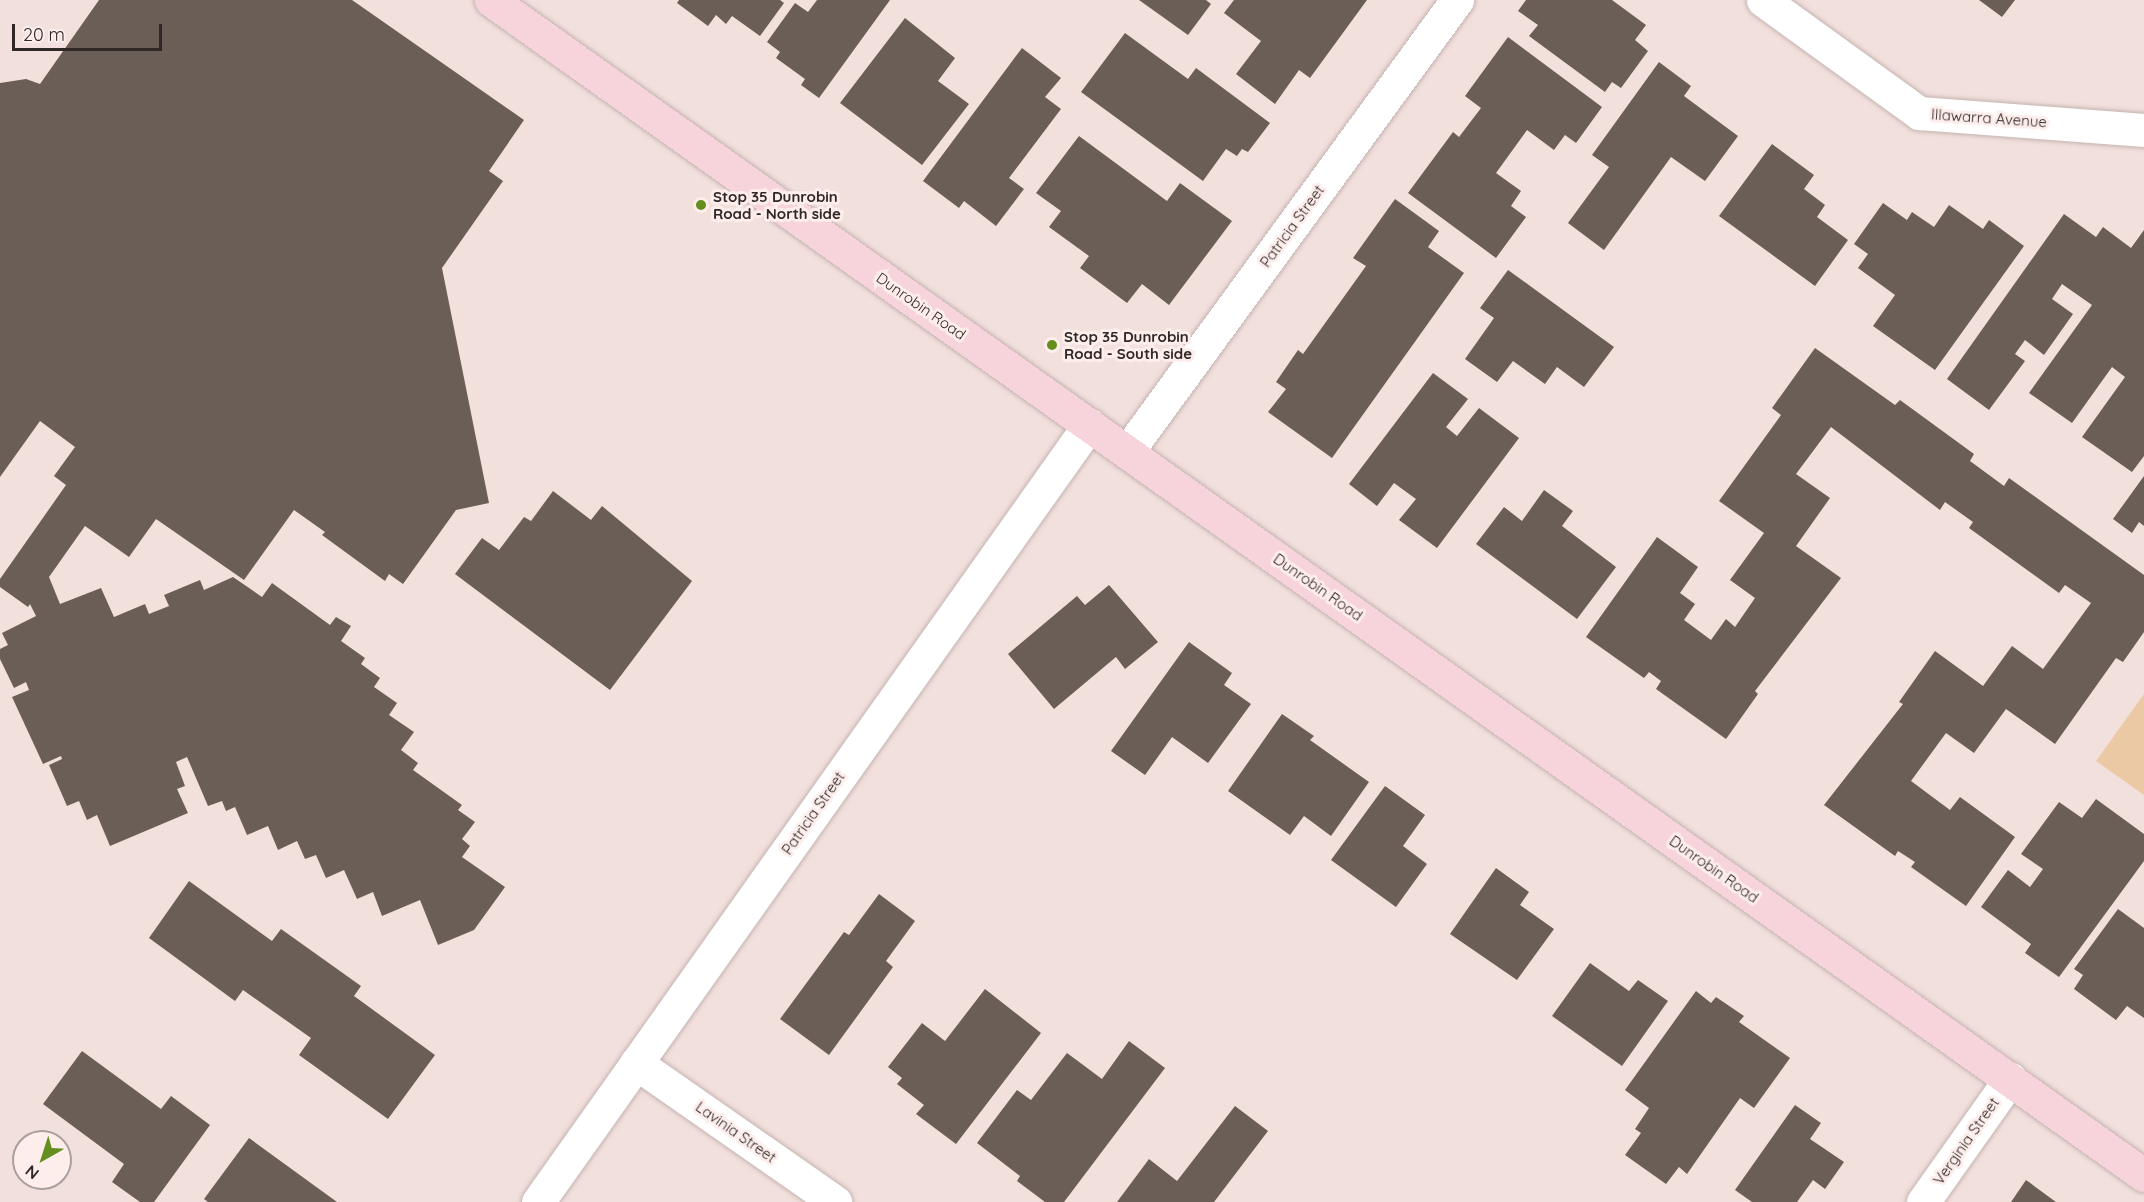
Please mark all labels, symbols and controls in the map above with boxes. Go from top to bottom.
scale bar [15,12,165,50]
text: 20 m [23,23,65,46]
street label: Illawarra Avenue [1931,105,2047,131]
street label: Patricia Street [1256,181,1328,271]
place label: Stop 35 Dunrobin Road - North side [713,187,841,222]
marker: Stop 35 Dunrobin Road - North side [694,198,708,212]
street label: Dunrobin Road [873,269,969,343]
place label: Stop 35 Dunrobin Road - South side [1064,327,1192,362]
marker: Stop 35 Dunrobin Road - South side [1045,338,1059,352]
street label: Dunrobin Road [1270,550,1366,624]
street label: Patricia Street [778,768,848,858]
street label: Dunrobin Road [1666,832,1762,906]
street label: Verginia Street [1929,1094,2003,1188]
street label: Lavinia Street [692,1098,780,1166]
north arrow [12,1130,72,1190]
text: N [21,1161,43,1184]

